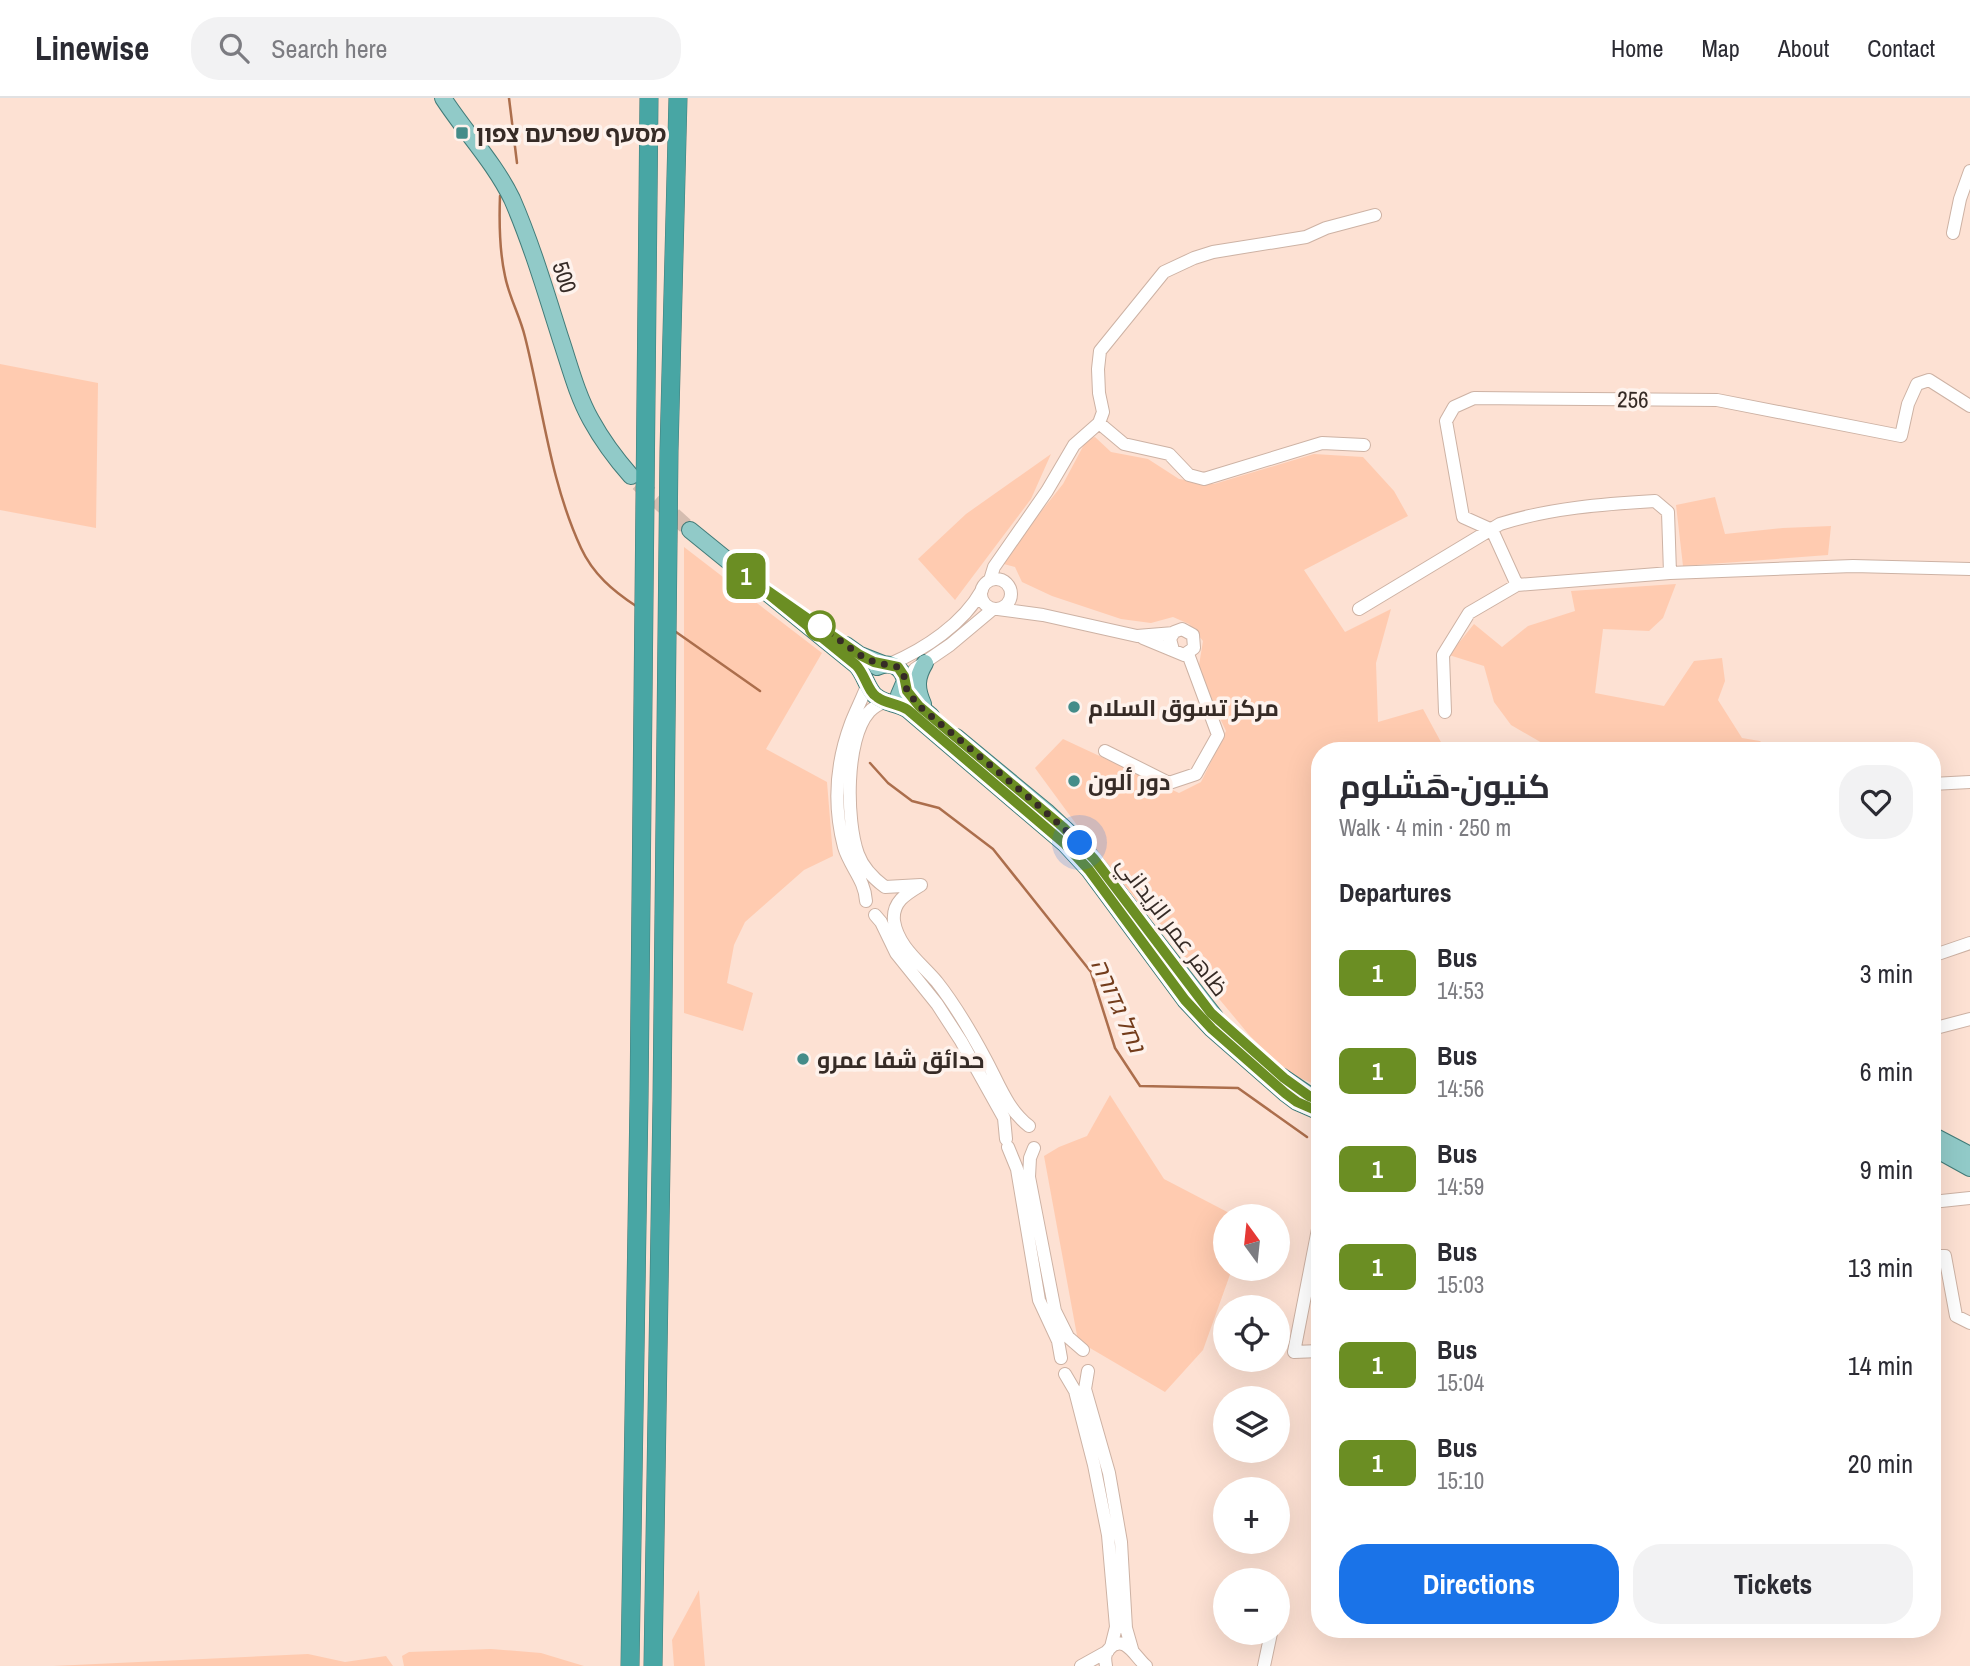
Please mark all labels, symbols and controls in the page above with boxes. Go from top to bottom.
search box [191,17,681,80]
text: Linewise [35,26,149,70]
icon: search [215,29,253,67]
text: Search here [271,31,387,66]
text: Home [1611,32,1663,64]
text: Map [1701,32,1740,64]
text: About [1778,32,1829,64]
text: Contact [1867,32,1935,64]
place label: מסעף שפרעם צפון [476,118,666,149]
marker: מסעף שפרעם צפון [454,125,470,141]
street label: 500 [545,257,585,297]
street label: 256 [1617,383,1649,415]
line badge: 1 [723,553,769,599]
text: 1 [741,560,751,592]
unlabelled marker [805,611,835,641]
place label: مركز تسوق السلام [1088,692,1279,724]
marker: مركز تسوق السلام [1066,699,1082,715]
text: كنيون-هَشلوم [1339,764,1550,808]
button: heart [1839,765,1913,839]
place label: دور ألون [1088,766,1170,797]
marker: دور ألون [1066,773,1082,789]
text: Walk · 4 min · 250 m [1339,812,1511,843]
your location [1062,825,1097,860]
street label: ظاهر عمر الزيداني [1108,850,1236,1004]
text: Departures [1339,875,1452,910]
text: Bus [1437,940,1477,975]
water label: נחל גדורה [1084,953,1155,1059]
text: 3 min [1860,956,1913,991]
text: 1 [1372,957,1383,989]
text: 14:53 [1437,975,1484,1006]
text: Bus [1437,1038,1477,1073]
place label: حدائق شفا عمرو [817,1044,985,1075]
marker: حدائق شفا عمرو [795,1051,811,1067]
text: 6 min [1860,1054,1913,1089]
text: 1 [1372,1055,1383,1087]
text: 14:56 [1437,1073,1484,1104]
text: Bus [1437,1136,1477,1171]
text: 9 min [1860,1152,1913,1187]
text: 1 [1372,1153,1383,1185]
text: 14:59 [1437,1171,1484,1202]
north arrow [1213,1204,1290,1281]
map controls [1213,1204,1290,1645]
text: Bus [1437,1234,1477,1269]
text: 13 min [1848,1250,1913,1285]
text: 1 [1372,1251,1383,1283]
text: 15:03 [1437,1269,1484,1300]
button: locate [1213,1295,1290,1372]
text: Bus [1437,1332,1477,1367]
text: 14 min [1848,1348,1913,1383]
text: 1 [1372,1349,1383,1381]
text: 15:04 [1437,1367,1484,1398]
button: layers [1213,1386,1290,1463]
text: Bus [1437,1430,1477,1465]
text: 20 min [1848,1446,1913,1481]
text: 1 [1372,1447,1383,1479]
text: 15:10 [1437,1465,1484,1496]
button: + [1213,1477,1290,1554]
button: Directions [1339,1544,1619,1624]
button: Tickets [1633,1544,1913,1624]
button: − [1213,1568,1290,1645]

